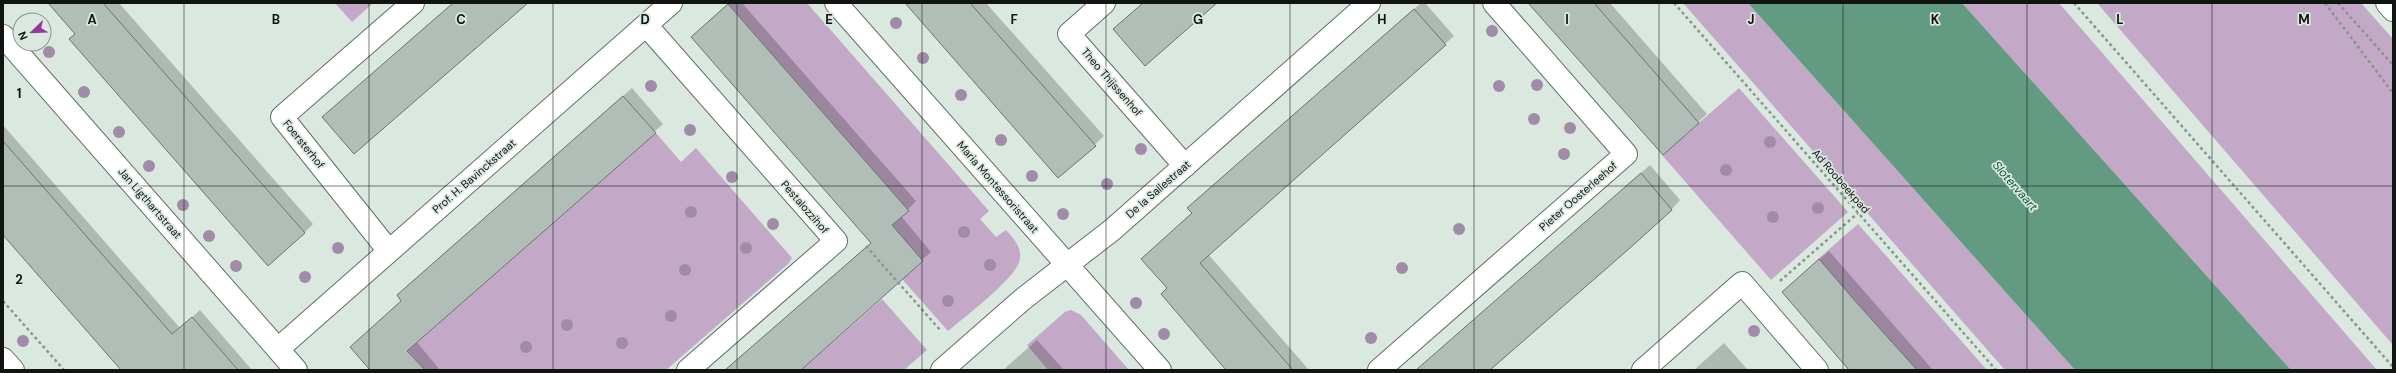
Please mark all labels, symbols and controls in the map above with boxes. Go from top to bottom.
text: A [87,11,97,28]
text: B [272,11,280,28]
text: C [456,11,466,28]
text: D [640,11,650,28]
text: E [825,11,833,28]
text: F [1010,11,1018,28]
text: G [1193,11,1203,28]
text: H [1377,11,1387,28]
text: I [1565,11,1569,28]
text: J [1747,11,1755,28]
text: K [1931,11,1940,28]
text: L [2116,11,2124,28]
text: M [2298,11,2310,28]
north arrow [12,12,52,52]
text: N [15,29,31,42]
street label: Theo Thijssenhof [1078,45,1146,119]
text: 1 [17,85,21,102]
street label: Foersterhof [280,117,328,171]
street label: Prof. H. Bavinckstraat [429,136,519,216]
street label: Maria Montessoristraat [954,138,1042,236]
street label: Ad Roobeekpad [1809,146,1873,216]
street label: De la Sallestraat [1123,157,1193,221]
street label: Pieter Oosterleehof [1536,158,1620,234]
water label: Slotervaart [1989,158,2041,215]
street label: Jan Ligthartstraat [115,164,185,242]
street label: Pestalozzihof [778,177,832,237]
text: 2 [15,271,23,288]

